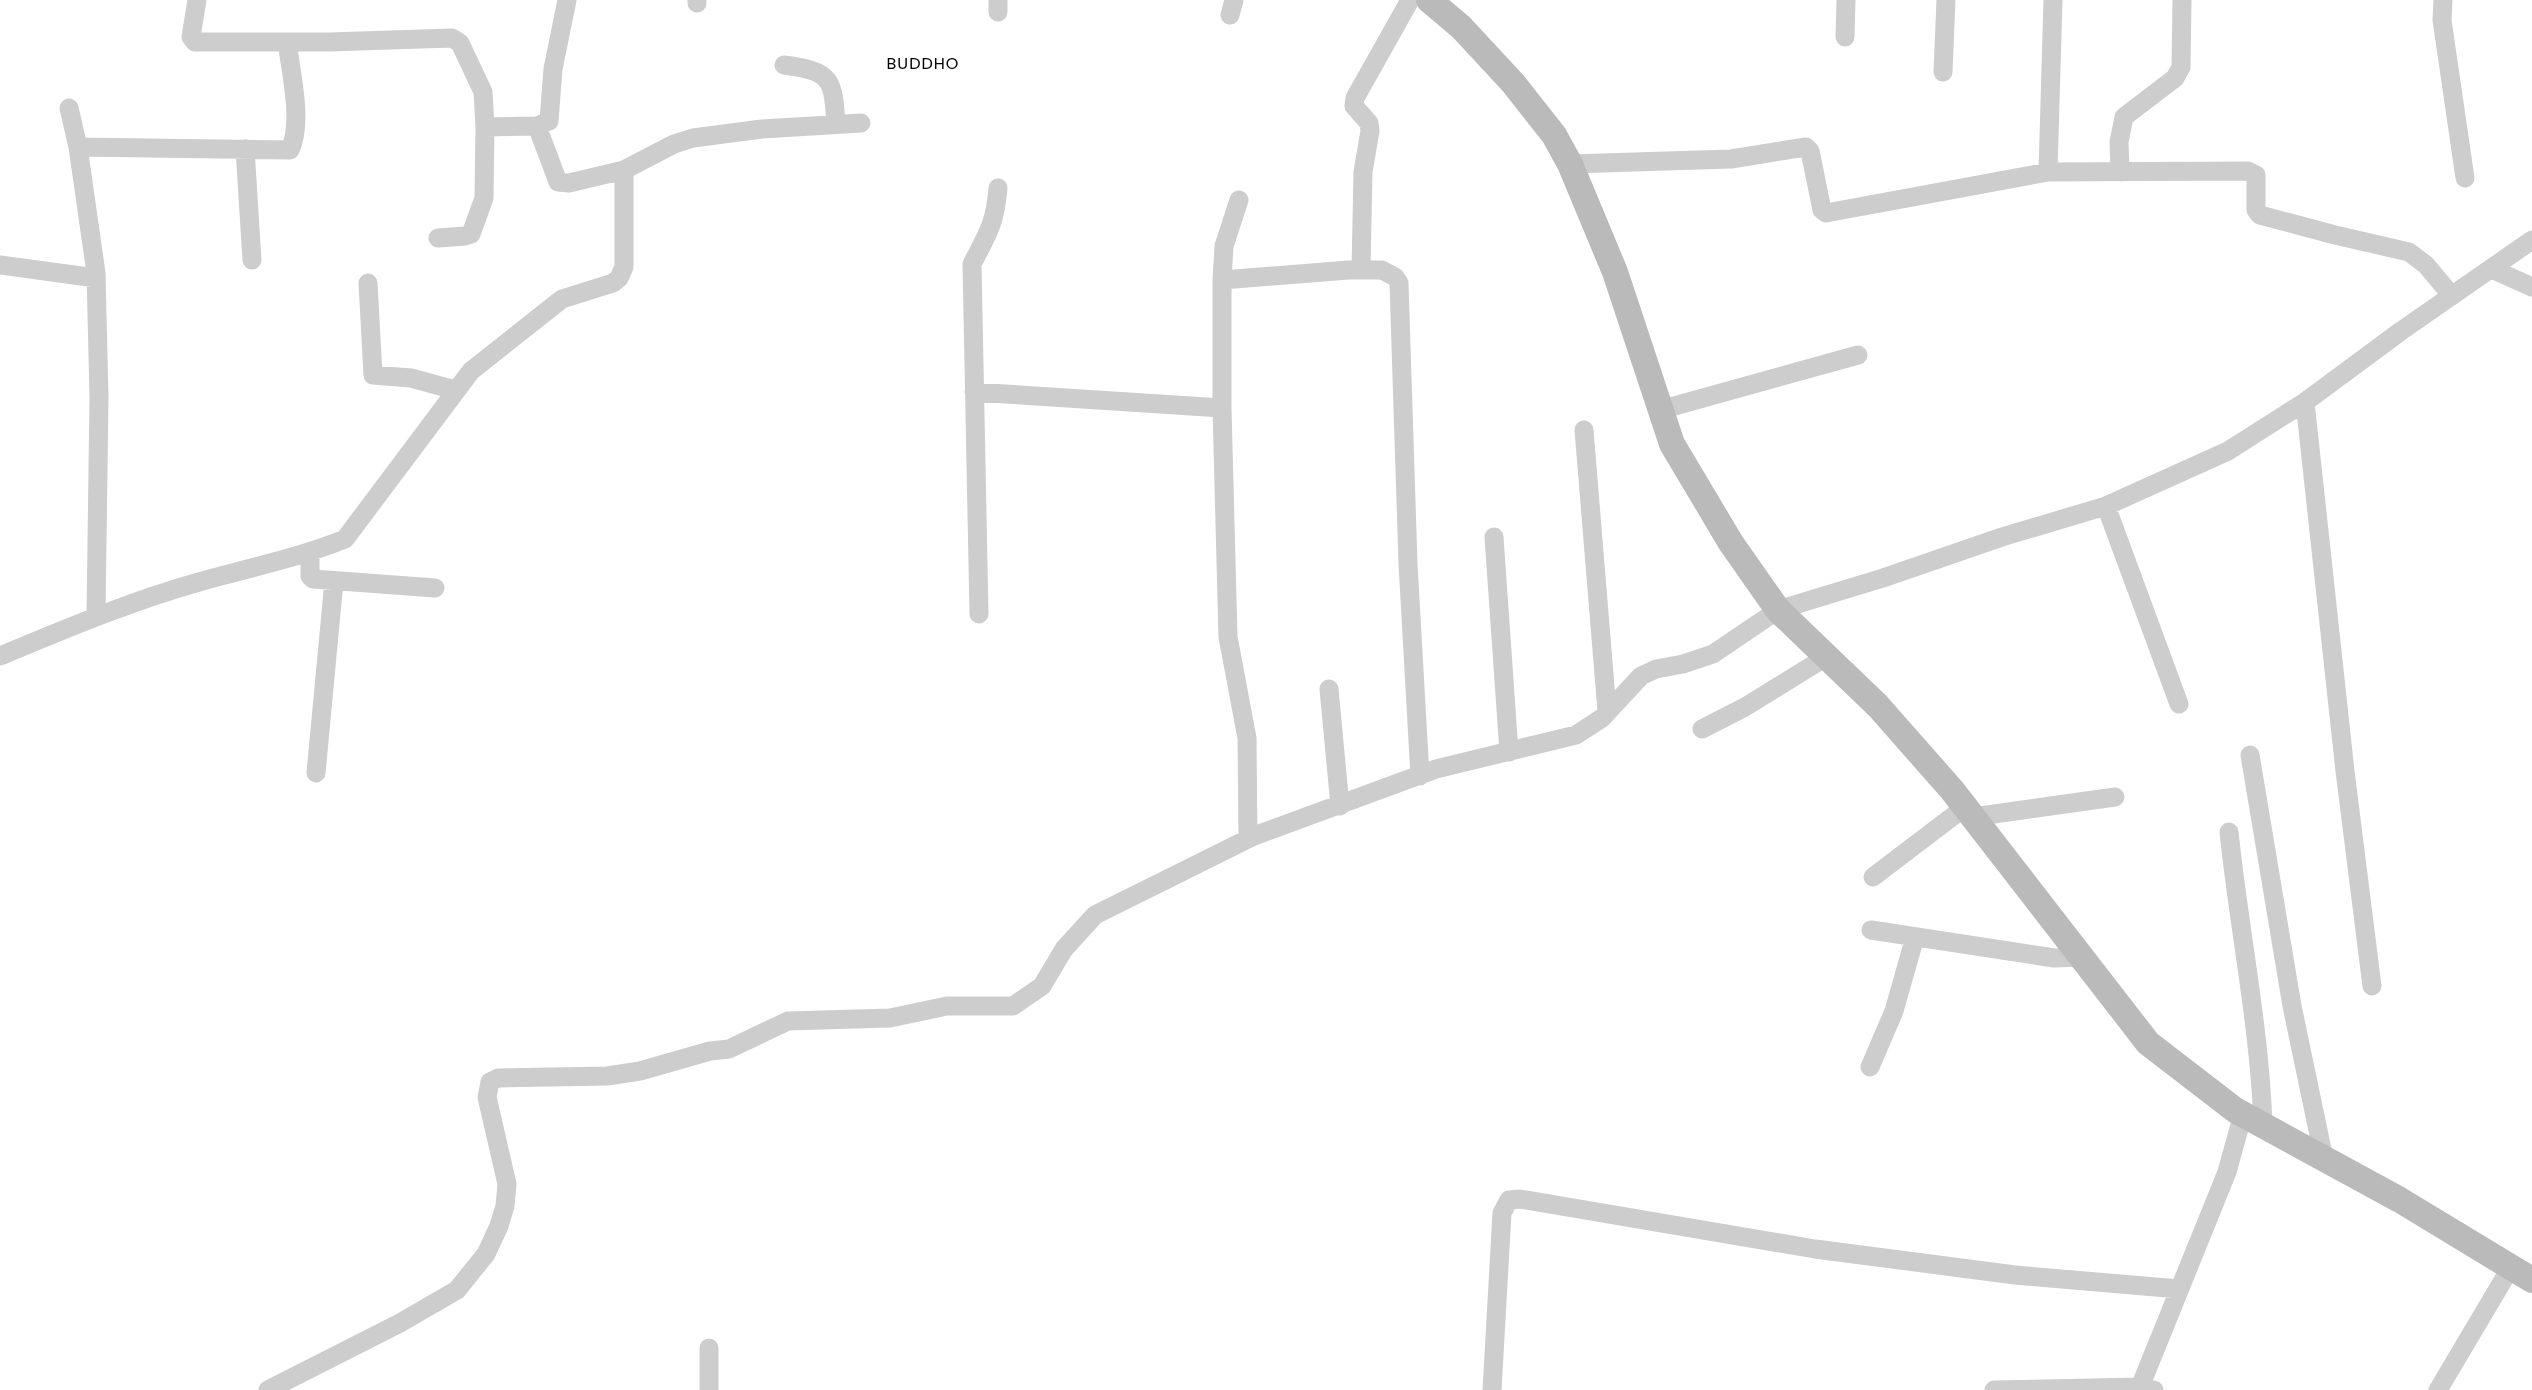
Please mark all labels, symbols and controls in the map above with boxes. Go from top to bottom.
district label: BUDDHO [887,52,959,75]

